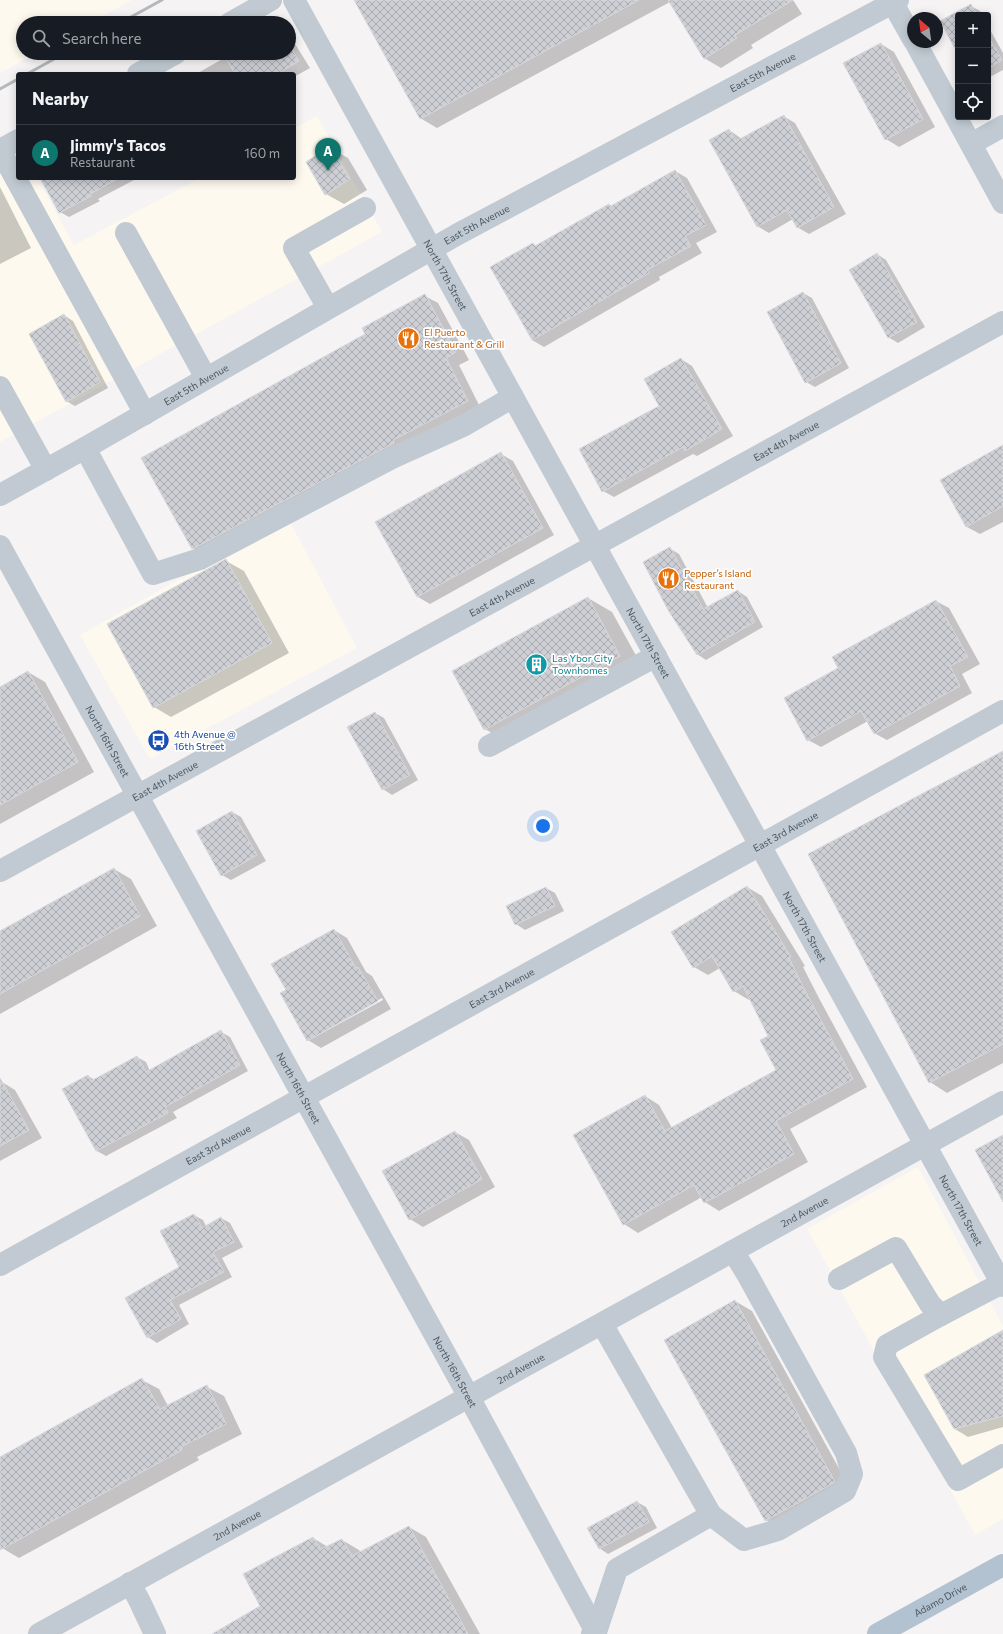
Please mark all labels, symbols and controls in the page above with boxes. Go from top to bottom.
north arrow [907,12,943,48]
map controls [955,12,991,120]
button: + [955,12,991,48]
search box [16,16,296,60]
icon: search [30,27,52,49]
text: Search here [62,29,141,47]
button: − [955,48,991,84]
street label: East 5th Avenue [728,50,797,94]
button: locate [955,84,991,120]
text: Nearby [32,88,89,109]
text: Jimmy's Tacos [70,136,166,154]
pin: A [315,138,341,171]
text: A [40,145,50,161]
text: 160 m [244,145,280,161]
text: Restaurant [70,154,135,170]
street label: East 5th Avenue [442,202,511,247]
street label: North 17th Street [421,238,470,312]
restaurant icon: El Puerto Restaurant & Grill [395,325,421,351]
place label: El Puerto Restaurant & Grill [424,326,504,350]
street label: East 5th Avenue [161,361,230,408]
street label: East 4th Avenue [751,418,821,464]
restaurant icon: Pepper’s Island Restaurant [656,566,682,592]
place label: Pepper’s Island Restaurant [684,567,751,591]
street label: East 4th Avenue [467,574,537,619]
street label: North 17th Street [624,605,673,680]
building icon: Las Ybor City Townhomes [523,651,549,677]
place label: Las Ybor City Townhomes [552,652,612,676]
street label: North 16th Street [83,703,132,779]
bus stop icon: 4th Avenue @ 16th Street [145,727,171,753]
place label: 4th Avenue @ 16th Street [174,728,236,752]
street label: East 4th Avenue [130,758,200,803]
street label: East 3rd Avenue [751,809,820,854]
your location [533,816,553,836]
street label: North 17th Street [781,889,829,964]
street label: East 3rd Avenue [467,965,536,1011]
street label: North 16th Street [274,1050,323,1126]
street label: East 3rd Avenue [183,1122,253,1167]
street label: North 17th Street [937,1173,986,1248]
street label: 2nd Avenue [778,1194,830,1230]
street label: North 16th Street [431,1334,480,1410]
street label: 2nd Avenue [495,1350,546,1386]
street label: 2nd Avenue [211,1507,263,1543]
street label: Adamo Drive [912,1580,969,1619]

